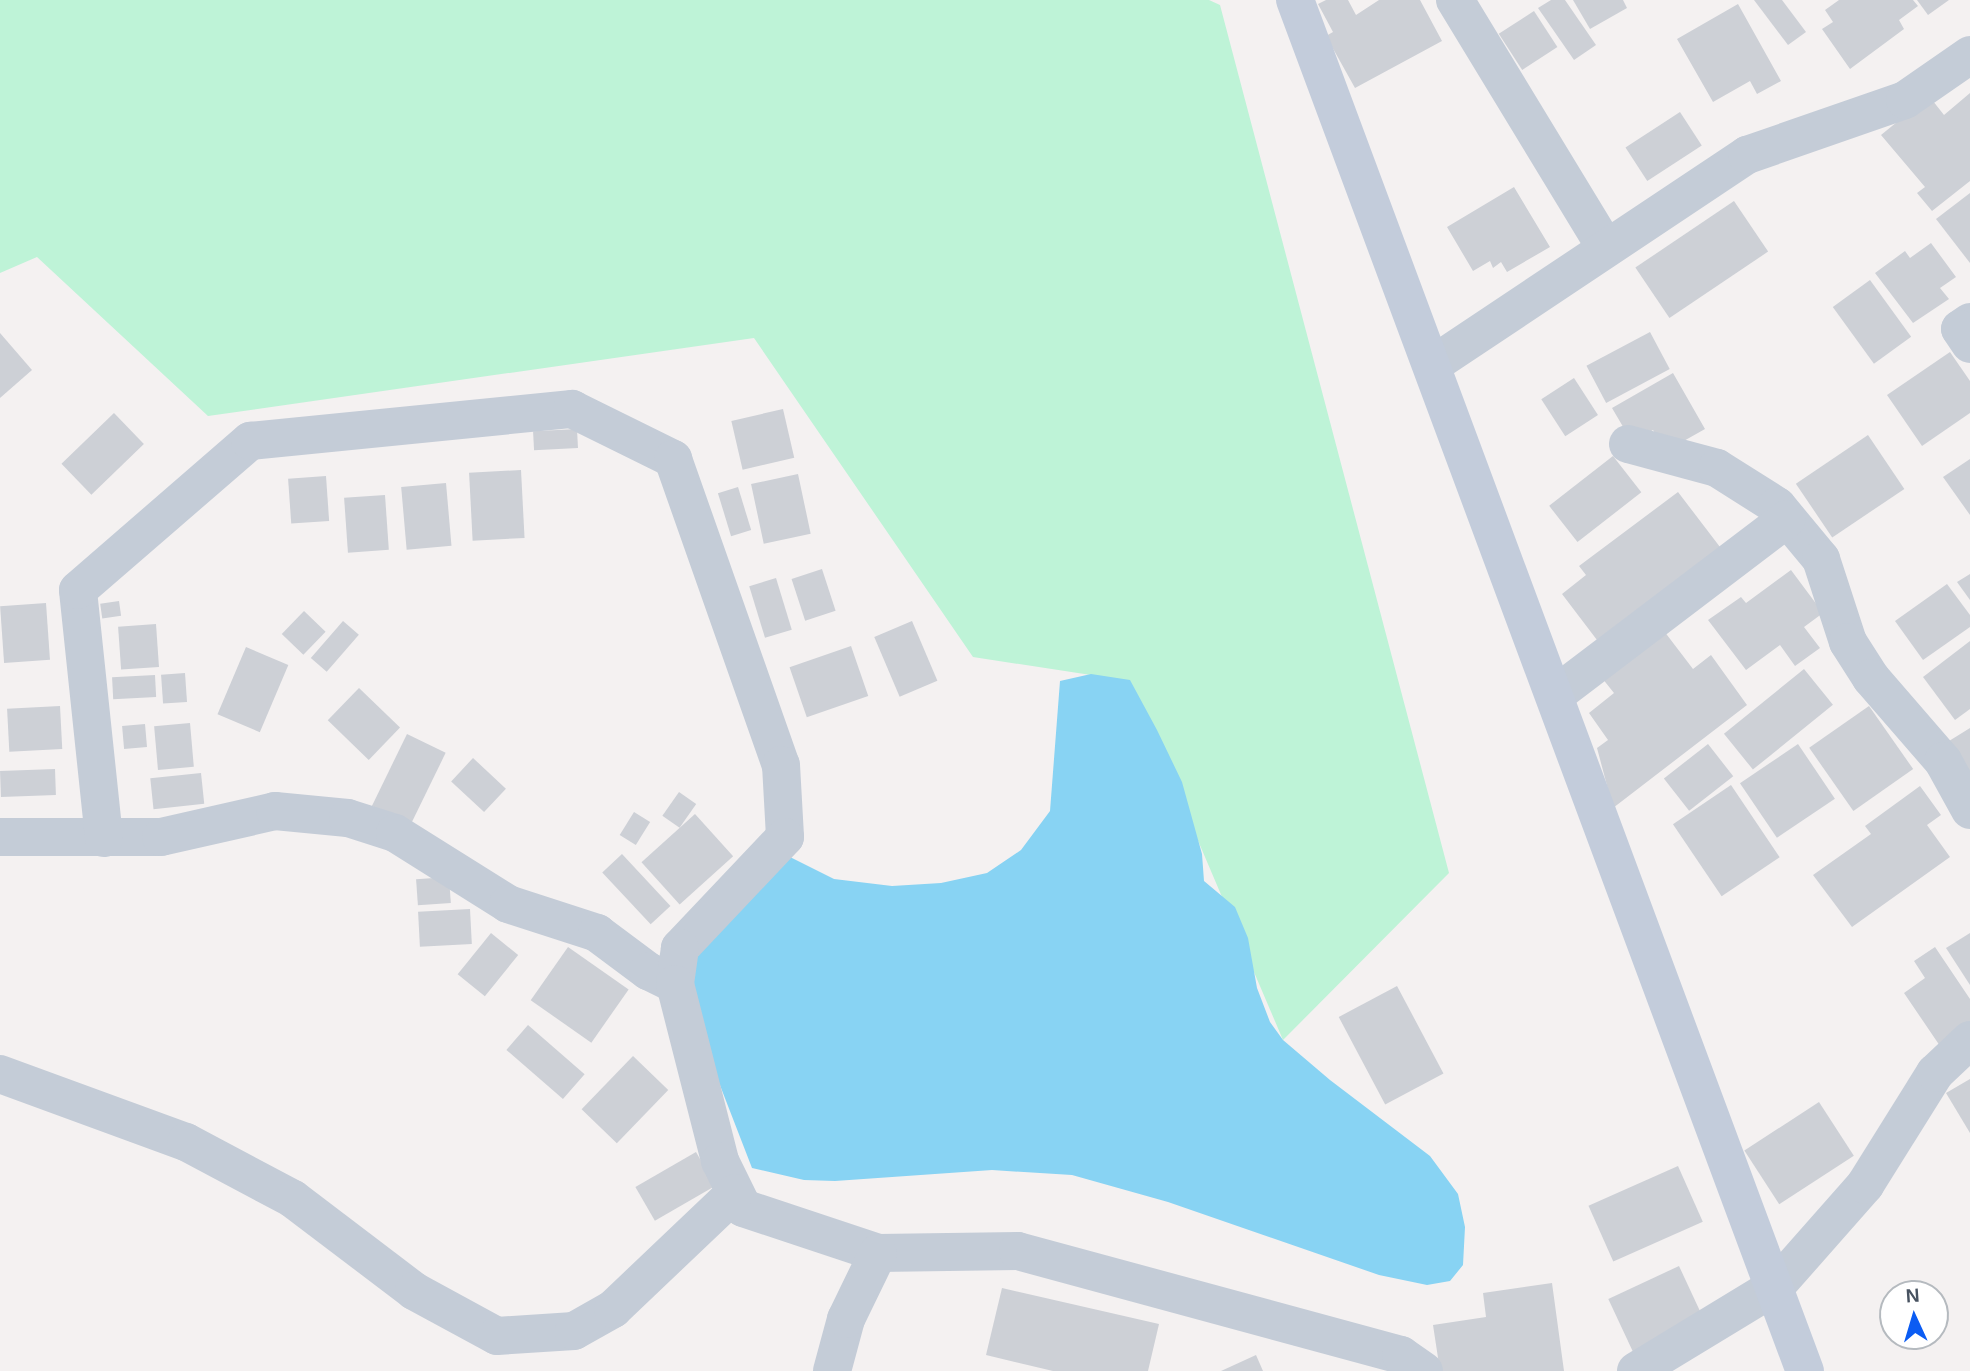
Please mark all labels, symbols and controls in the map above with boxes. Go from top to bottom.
north arrow [1879,1280,1949,1350]
text: N [1905,1285,1920,1307]

